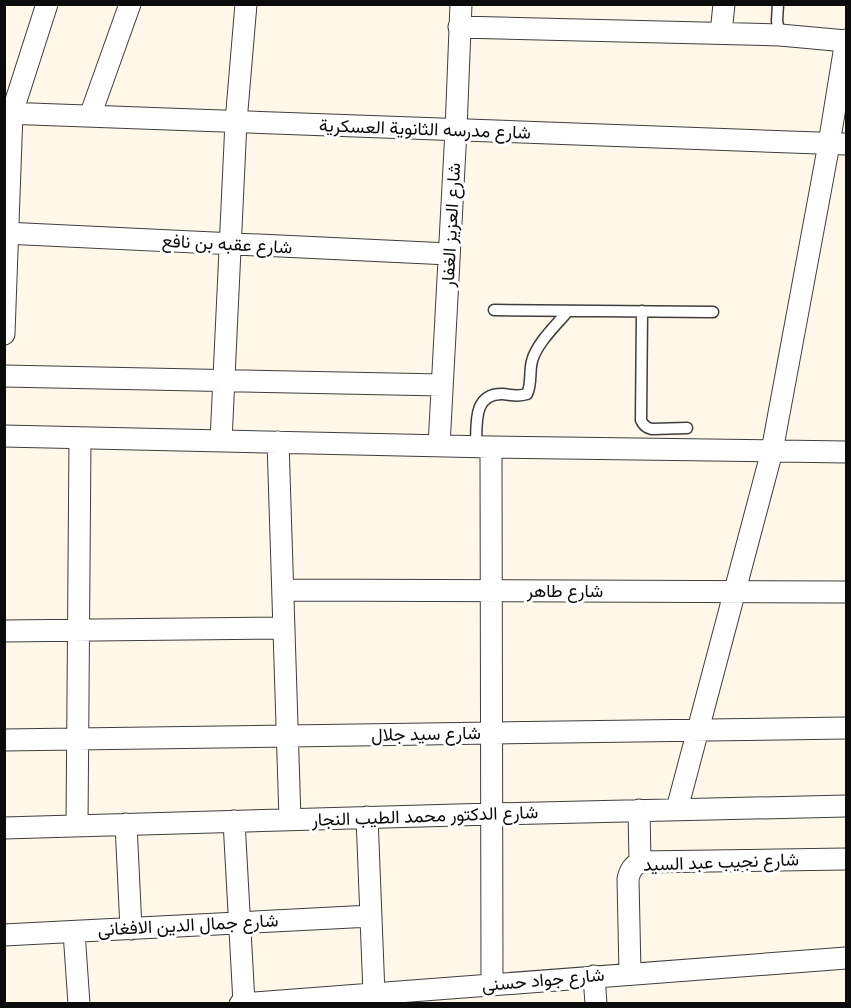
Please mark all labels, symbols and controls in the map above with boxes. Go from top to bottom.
street label: شارع مدرسه الثانوية العسكرية [319,115,531,145]
street label: شارع العزيز الغفار [438,162,466,289]
street label: شارع عقبه بن نافع [161,231,293,259]
street label: شارع طاهر [526,581,603,603]
street label: شارع سيد جلال [371,723,481,747]
street label: شارع الدكتور محمد الطيب النجار [310,802,539,832]
street label: شارع نجيب عبد السيد [643,849,799,877]
street label: شارع جمال الدين الافغانى [97,910,279,942]
street label: شارع جواد حسنى [481,965,605,997]

